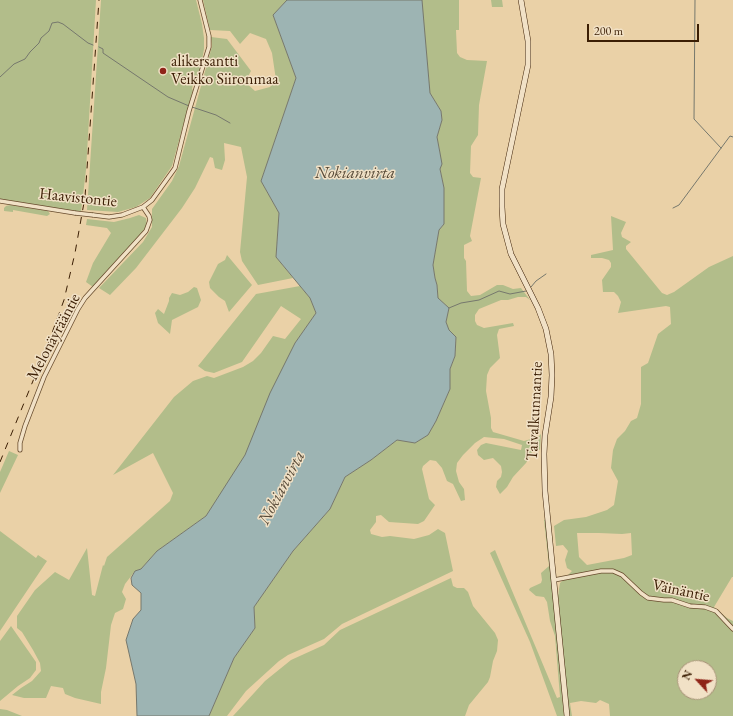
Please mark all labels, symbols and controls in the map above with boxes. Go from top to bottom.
scale bar [589,16,701,42]
text: 200 m [594,23,623,39]
place label: alikersantti Veikko Siironmaa [171,52,279,90]
marker: alikersantti Veikko Siironmaa [158,66,168,76]
water label: Nokianvirta [315,163,395,183]
street label: Haavistontie [38,184,118,212]
street label: Melonäyrääntie [23,290,85,384]
street label: Taivalkunnantie [523,361,547,461]
water label: Nokianvirta [254,448,310,528]
street label: Väinäntie [651,576,711,606]
north arrow [677,660,717,700]
text: N [679,668,695,682]

